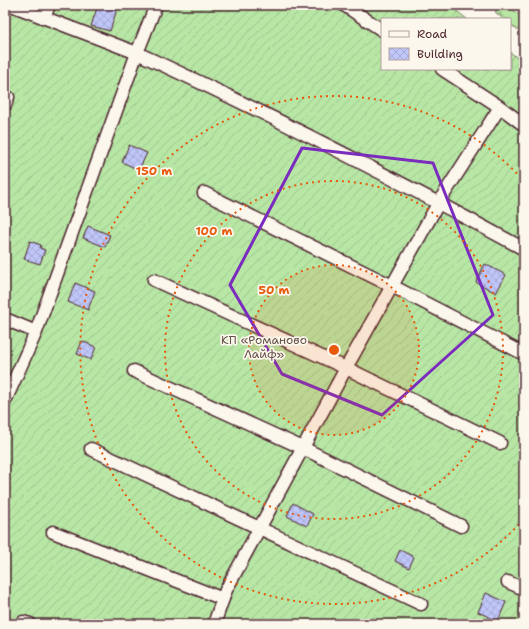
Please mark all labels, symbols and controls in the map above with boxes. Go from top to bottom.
legend [381,18,511,70]
text: Road [417,26,448,42]
text: Building [417,46,463,62]
text: 150 m [136,163,172,179]
text: 100 m [196,223,233,239]
text: 50 m [259,282,290,298]
park label: КП «Романово Лайф» [221,332,307,362]
centre of rings [327,343,341,357]

